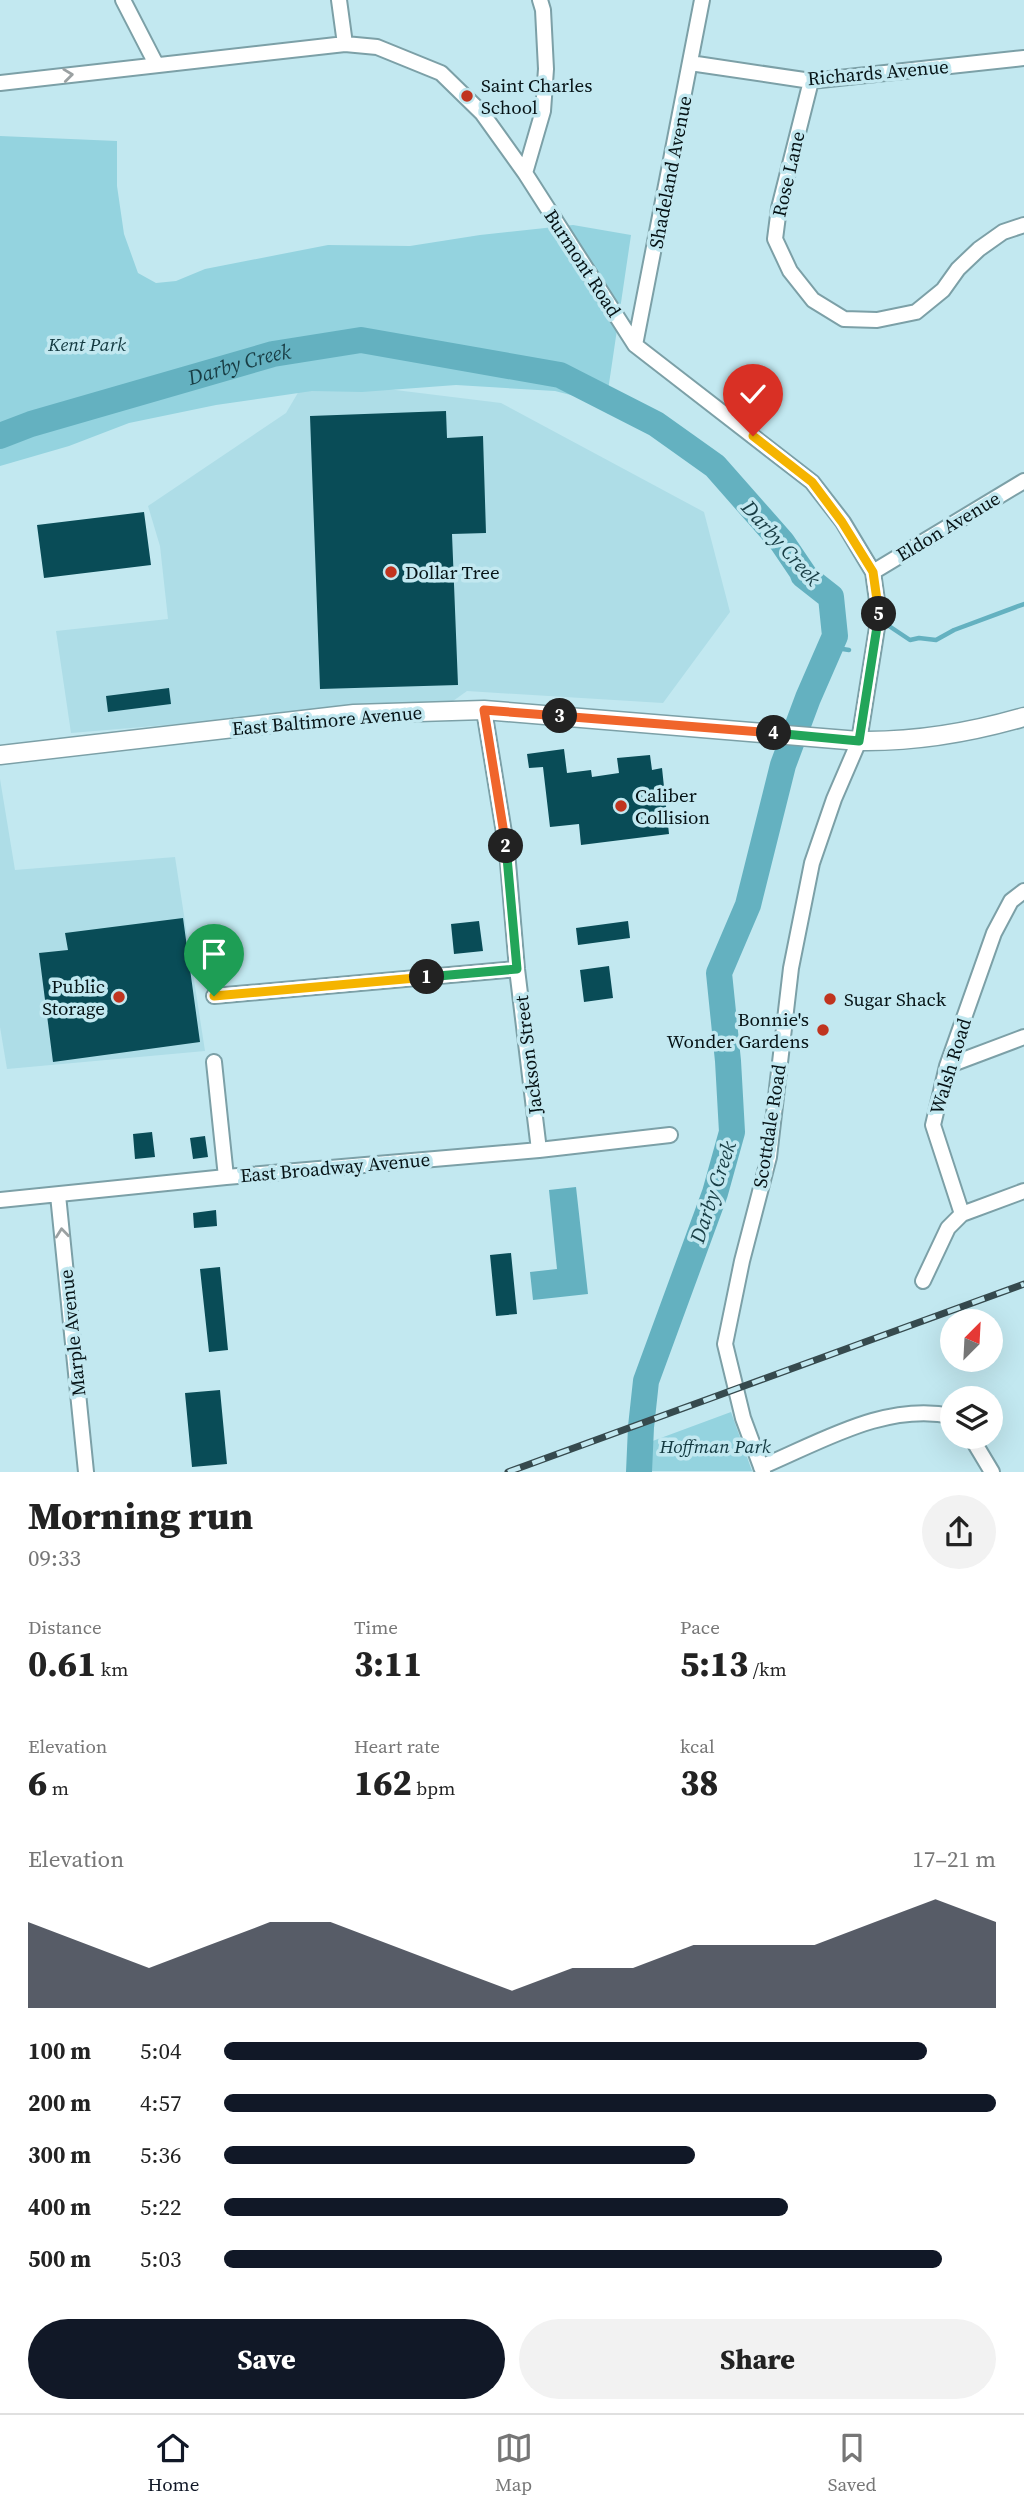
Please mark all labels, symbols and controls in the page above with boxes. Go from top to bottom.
street label: Richards Avenue [806,53,950,91]
one-way arrow [62,67,74,82]
place label: Saint Charles School [481,72,593,120]
marker: Saint Charles School [459,88,475,104]
street label: Shadeland Avenue [642,93,698,251]
street label: Rose Lane [766,129,810,219]
street label: Burmont Road [539,204,628,322]
park label: Kent Park [47,331,126,357]
water label: Darby Creek [183,336,293,392]
pin [723,364,783,436]
icon: check [734,375,772,413]
street label: Eldon Avenue [891,485,1005,567]
water label: Darby Creek [734,493,828,592]
place label: Dollar Tree [405,559,500,585]
marker: Dollar Tree [383,564,399,580]
pin: 5 [862,596,896,632]
text: 5 [873,600,884,626]
pin: 3 [542,698,578,734]
street label: East Baltimore Avenue [231,699,423,741]
text: 3 [554,702,565,728]
pin: 4 [756,716,792,750]
text: 4 [768,719,779,745]
place label: Caliber Collision [635,782,710,830]
marker: Caliber Collision [613,798,629,814]
pin: 2 [489,828,524,864]
text: 2 [500,832,511,858]
pin [184,924,244,996]
icon: arrive [195,935,233,973]
pin: 1 [410,960,444,995]
text: 1 [421,963,432,989]
place label: Public Storage [42,973,105,1021]
place label: Sugar Shack [844,986,947,1012]
marker: Public Storage [111,989,127,1005]
marker: Sugar Shack [822,991,838,1007]
street label: Jackson Street [508,993,548,1117]
place label: Bonnie's Wonder Gardens [667,1006,809,1054]
street label: Walsh Road [923,1015,977,1117]
marker: Bonnie's Wonder Gardens [815,1022,831,1038]
street label: Scottdale Road [746,1062,792,1190]
water label: Darby Creek [682,1137,743,1248]
street label: East Broadway Avenue [239,1146,431,1188]
one-way arrow [54,1227,69,1239]
street label: Marple Avenue [52,1268,92,1398]
north arrow [940,1309,1003,1372]
map controls [940,1309,1003,1449]
button: layers [940,1386,1003,1449]
park label: Hoffman Park [658,1433,771,1459]
text: Morning run [28,1490,253,1542]
button: share [922,1495,996,1569]
text: 09:33 [28,1542,81,1574]
text: Distance [28,1614,102,1640]
text: Time [354,1614,398,1640]
text: Pace [680,1614,720,1640]
text: 0.61 [28,1640,96,1688]
text: 3:11 [354,1640,422,1688]
text: 5:13 [680,1640,748,1688]
text: km [96,1656,128,1682]
text: /km [748,1656,787,1682]
text: Elevation [28,1733,107,1759]
text: Heart rate [354,1733,440,1759]
text: kcal [680,1733,715,1759]
text: 6 [28,1759,47,1807]
text: 162 [354,1759,412,1807]
text: 38 [680,1759,719,1807]
text: m [47,1775,69,1801]
text: bpm [412,1775,455,1801]
text: Elevation [28,1843,124,1875]
text: 17–21 m [912,1843,996,1875]
text: 100 m [28,2035,91,2067]
text: 5:04 [140,2035,181,2067]
text: 200 m [28,2087,91,2119]
text: 4:57 [140,2087,181,2119]
text: 300 m [28,2139,91,2171]
text: 5:36 [140,2139,181,2171]
text: 400 m [28,2191,91,2223]
text: 5:22 [140,2191,181,2223]
text: 500 m [28,2243,91,2275]
text: 5:03 [140,2243,181,2275]
button: Save [28,2319,505,2399]
button: Share [519,2319,996,2399]
tab: Home [148,2429,199,2497]
tab: Map [495,2429,533,2497]
tab: Saved [828,2429,876,2497]

